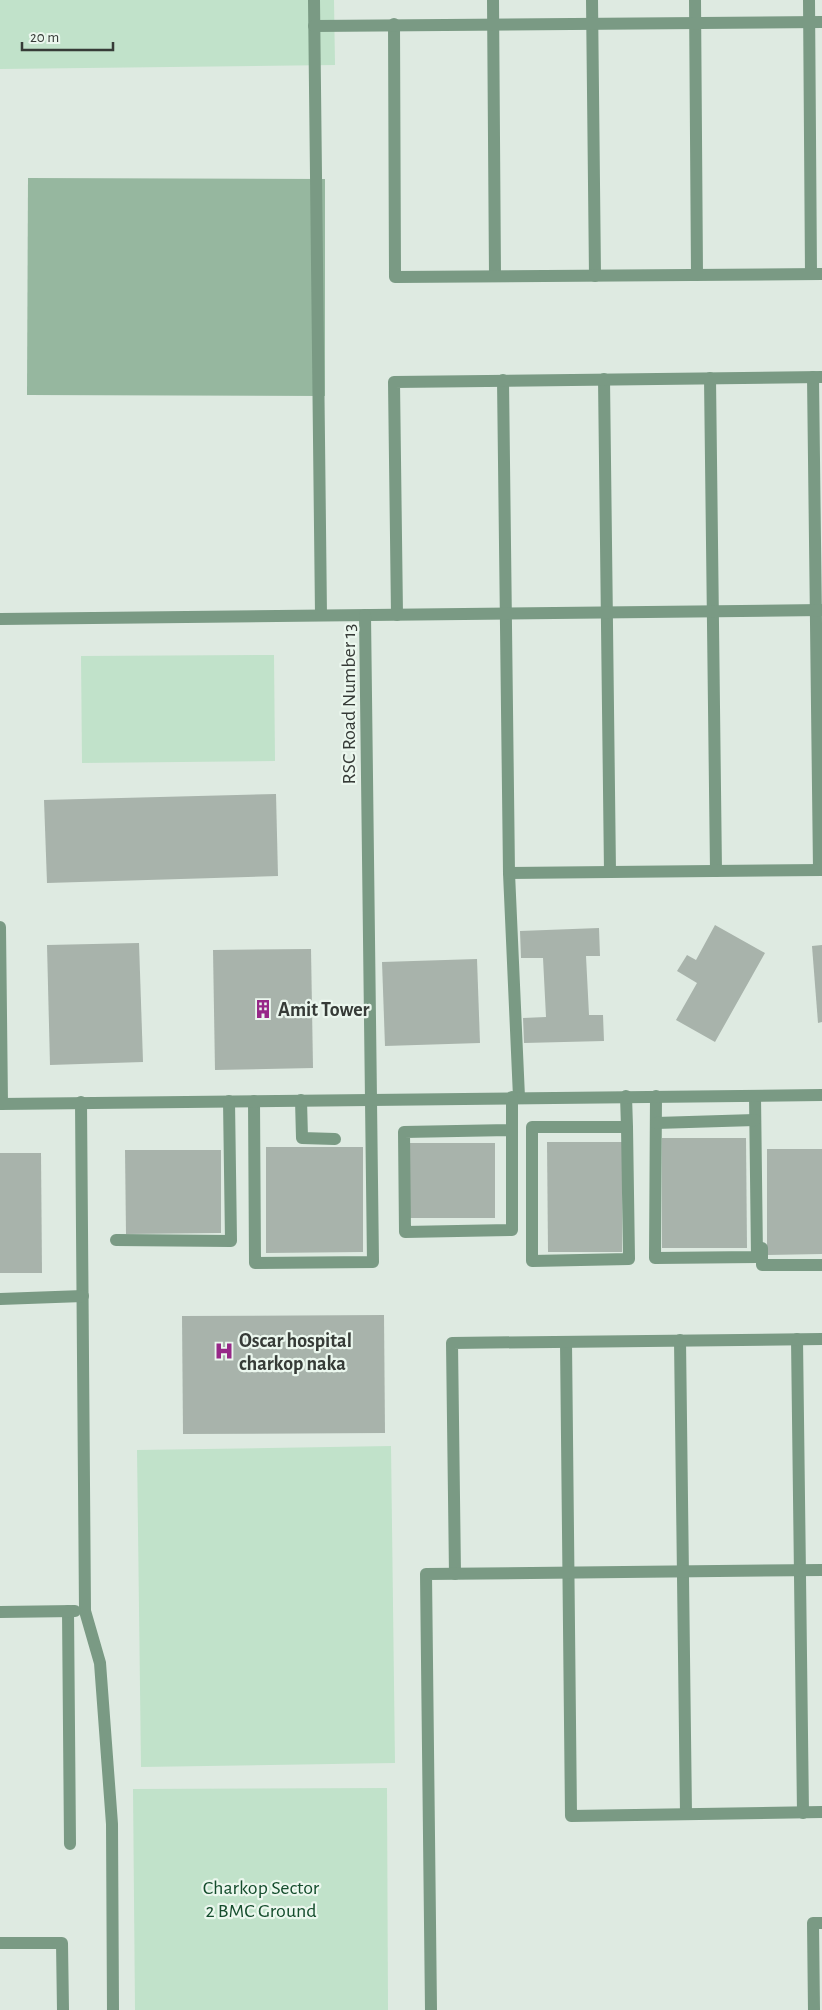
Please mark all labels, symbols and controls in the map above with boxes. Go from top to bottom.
scale bar [22,20,114,52]
text: 20 m [30,30,59,45]
street label: RSC Road Number 13 [339,623,359,785]
building icon: Amit Tower [252,998,274,1020]
place label: Amit Tower [278,1000,370,1020]
place label: Oscar hospital charkop naka [239,1331,352,1374]
hospital icon: Oscar hospital charkop naka [213,1340,235,1362]
park label: Charkop Sector 2 BMC Ground [203,1878,320,1921]

